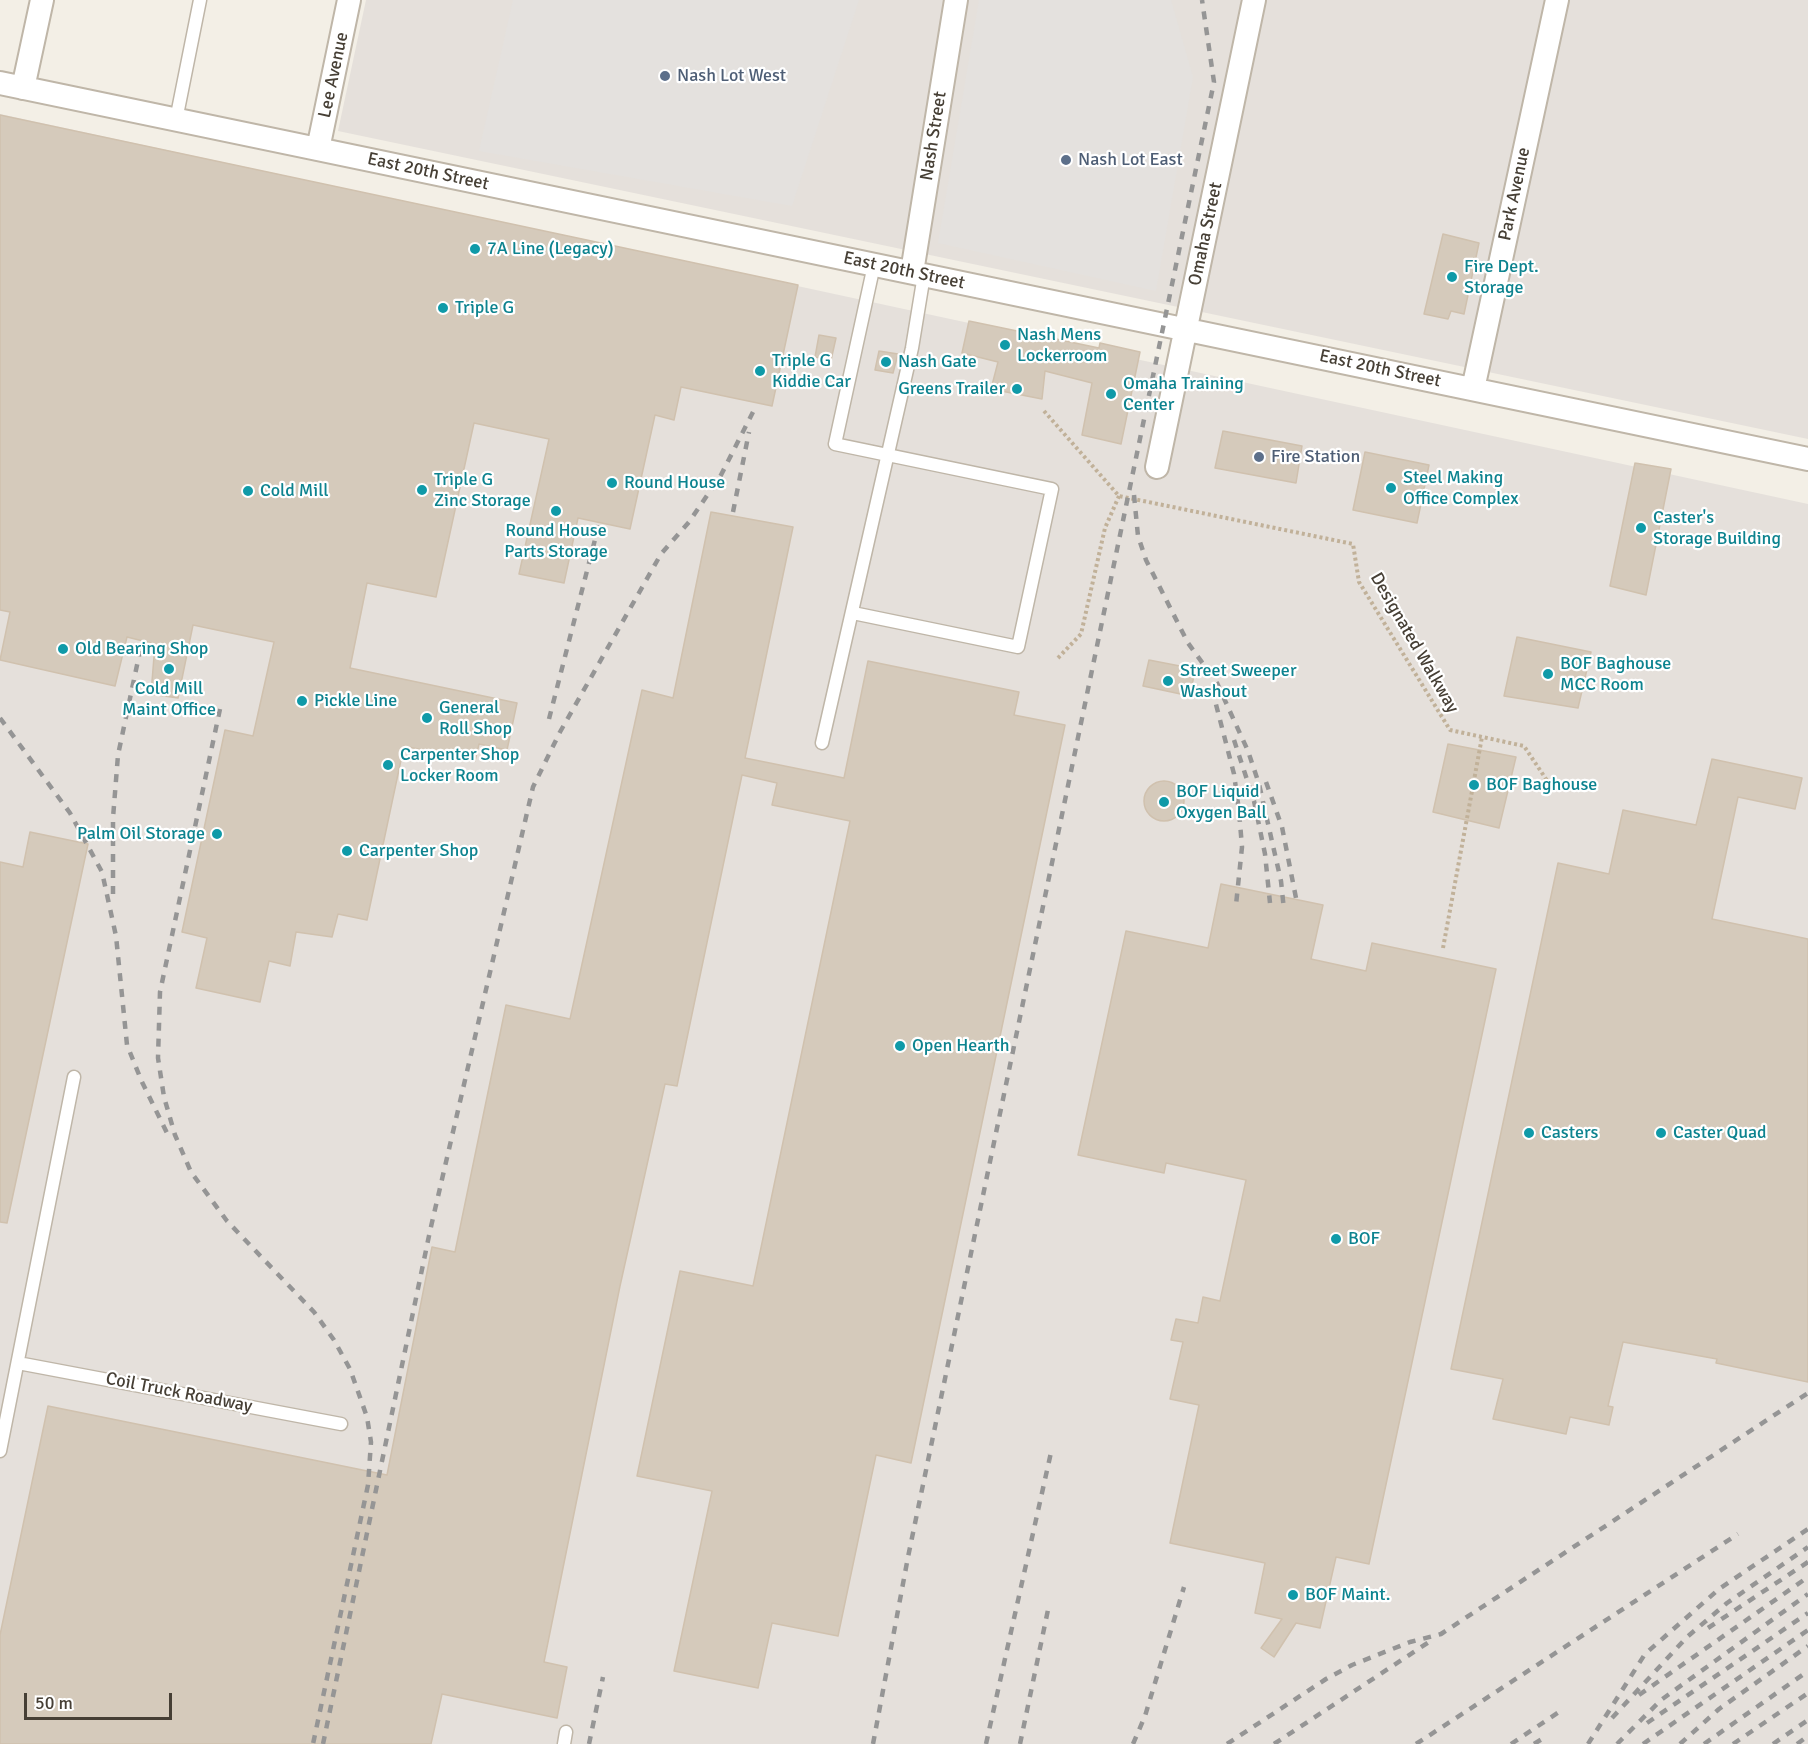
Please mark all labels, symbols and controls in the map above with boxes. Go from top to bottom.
street label: Lee Avenue [314,30,354,120]
place label: Nash Lot West [677,65,786,87]
marker: Nash Lot West [658,69,672,83]
street label: Nash Street [916,90,952,182]
street label: Park Avenue [1495,145,1535,243]
street label: East 20th Street [365,149,491,195]
place label: Nash Lot East [1078,149,1183,171]
marker: Nash Lot East [1059,153,1073,167]
street label: Omaha Street [1185,180,1227,288]
place label: 7A Line (Legacy) [487,238,614,260]
marker: 7A Line (Legacy) [468,242,482,256]
street label: East 20th Street [841,248,967,294]
place label: Fire Dept. Storage [1464,256,1539,298]
marker: Fire Dept. Storage [1445,270,1459,284]
place label: Triple G [455,297,514,319]
marker: Triple G [436,301,450,315]
place label: Nash Mens Lockerroom [1017,324,1107,366]
marker: Nash Mens Lockerroom [998,338,1012,352]
street label: East 20th Street [1317,346,1443,392]
place label: Triple G Kiddie Car [772,350,851,392]
place label: Nash Gate [898,351,977,373]
marker: Nash Gate [879,355,893,369]
marker: Triple G Kiddie Car [753,364,767,378]
place label: Omaha Training Center [1123,373,1244,416]
place label: Greens Trailer [898,378,1005,400]
marker: Greens Trailer [1010,382,1024,396]
marker: Omaha Training Center [1104,387,1118,401]
place label: Fire Station [1271,446,1360,468]
marker: Fire Station [1252,450,1266,464]
place label: Steel Making Office Complex [1403,467,1519,510]
place label: Triple G Zinc Storage [434,469,531,512]
place label: Round House [624,472,725,494]
marker: Round House [605,476,619,490]
place label: Cold Mill [260,480,329,502]
marker: Steel Making Office Complex [1384,481,1398,495]
marker: Triple G Zinc Storage [415,483,429,497]
marker: Cold Mill [241,484,255,498]
marker: Round House Parts Storage [549,504,563,518]
place label: Caster's Storage Building [1653,507,1781,550]
place label: Round House Parts Storage [504,520,608,562]
marker: Caster's Storage Building [1634,521,1648,535]
street label: Designated Walkway [1365,569,1463,717]
place label: Old Bearing Shop [75,638,208,660]
marker: Old Bearing Shop [56,642,70,656]
place label: BOF Baghouse MCC Room [1560,653,1671,696]
place label: Street Sweeper Washout [1180,660,1297,702]
marker: Cold Mill Maint Office [162,662,176,676]
marker: BOF Baghouse MCC Room [1541,667,1555,681]
marker: Street Sweeper Washout [1161,674,1175,688]
place label: Cold Mill Maint Office [122,678,216,720]
place label: Pickle Line [314,690,397,712]
marker: Pickle Line [295,694,309,708]
place label: General Roll Shop [439,697,512,740]
marker: General Roll Shop [420,711,434,725]
place label: Carpenter Shop Locker Room [400,744,519,786]
marker: Carpenter Shop Locker Room [381,758,395,772]
place label: BOF Baghouse [1486,774,1597,796]
marker: BOF Baghouse [1467,778,1481,792]
place label: BOF Liquid Oxygen Ball [1176,781,1267,824]
marker: BOF Liquid Oxygen Ball [1157,795,1171,809]
place label: Palm Oil Storage [77,823,205,845]
marker: Palm Oil Storage [210,827,224,841]
place label: Carpenter Shop [359,840,478,862]
marker: Carpenter Shop [340,844,354,858]
place label: Open Hearth [912,1035,1010,1057]
marker: Open Hearth [893,1039,907,1053]
place label: Casters [1541,1122,1598,1144]
place label: Caster Quad [1673,1122,1767,1144]
marker: Casters [1522,1126,1536,1140]
marker: Caster Quad [1654,1126,1668,1140]
place label: BOF [1348,1228,1380,1250]
marker: BOF [1329,1232,1343,1246]
street label: Coil Truck Roadway [104,1368,254,1418]
place label: BOF Maint. [1305,1584,1390,1606]
marker: BOF Maint. [1286,1588,1300,1602]
scale bar [27,1681,176,1719]
text: 50 m [35,1692,73,1714]

